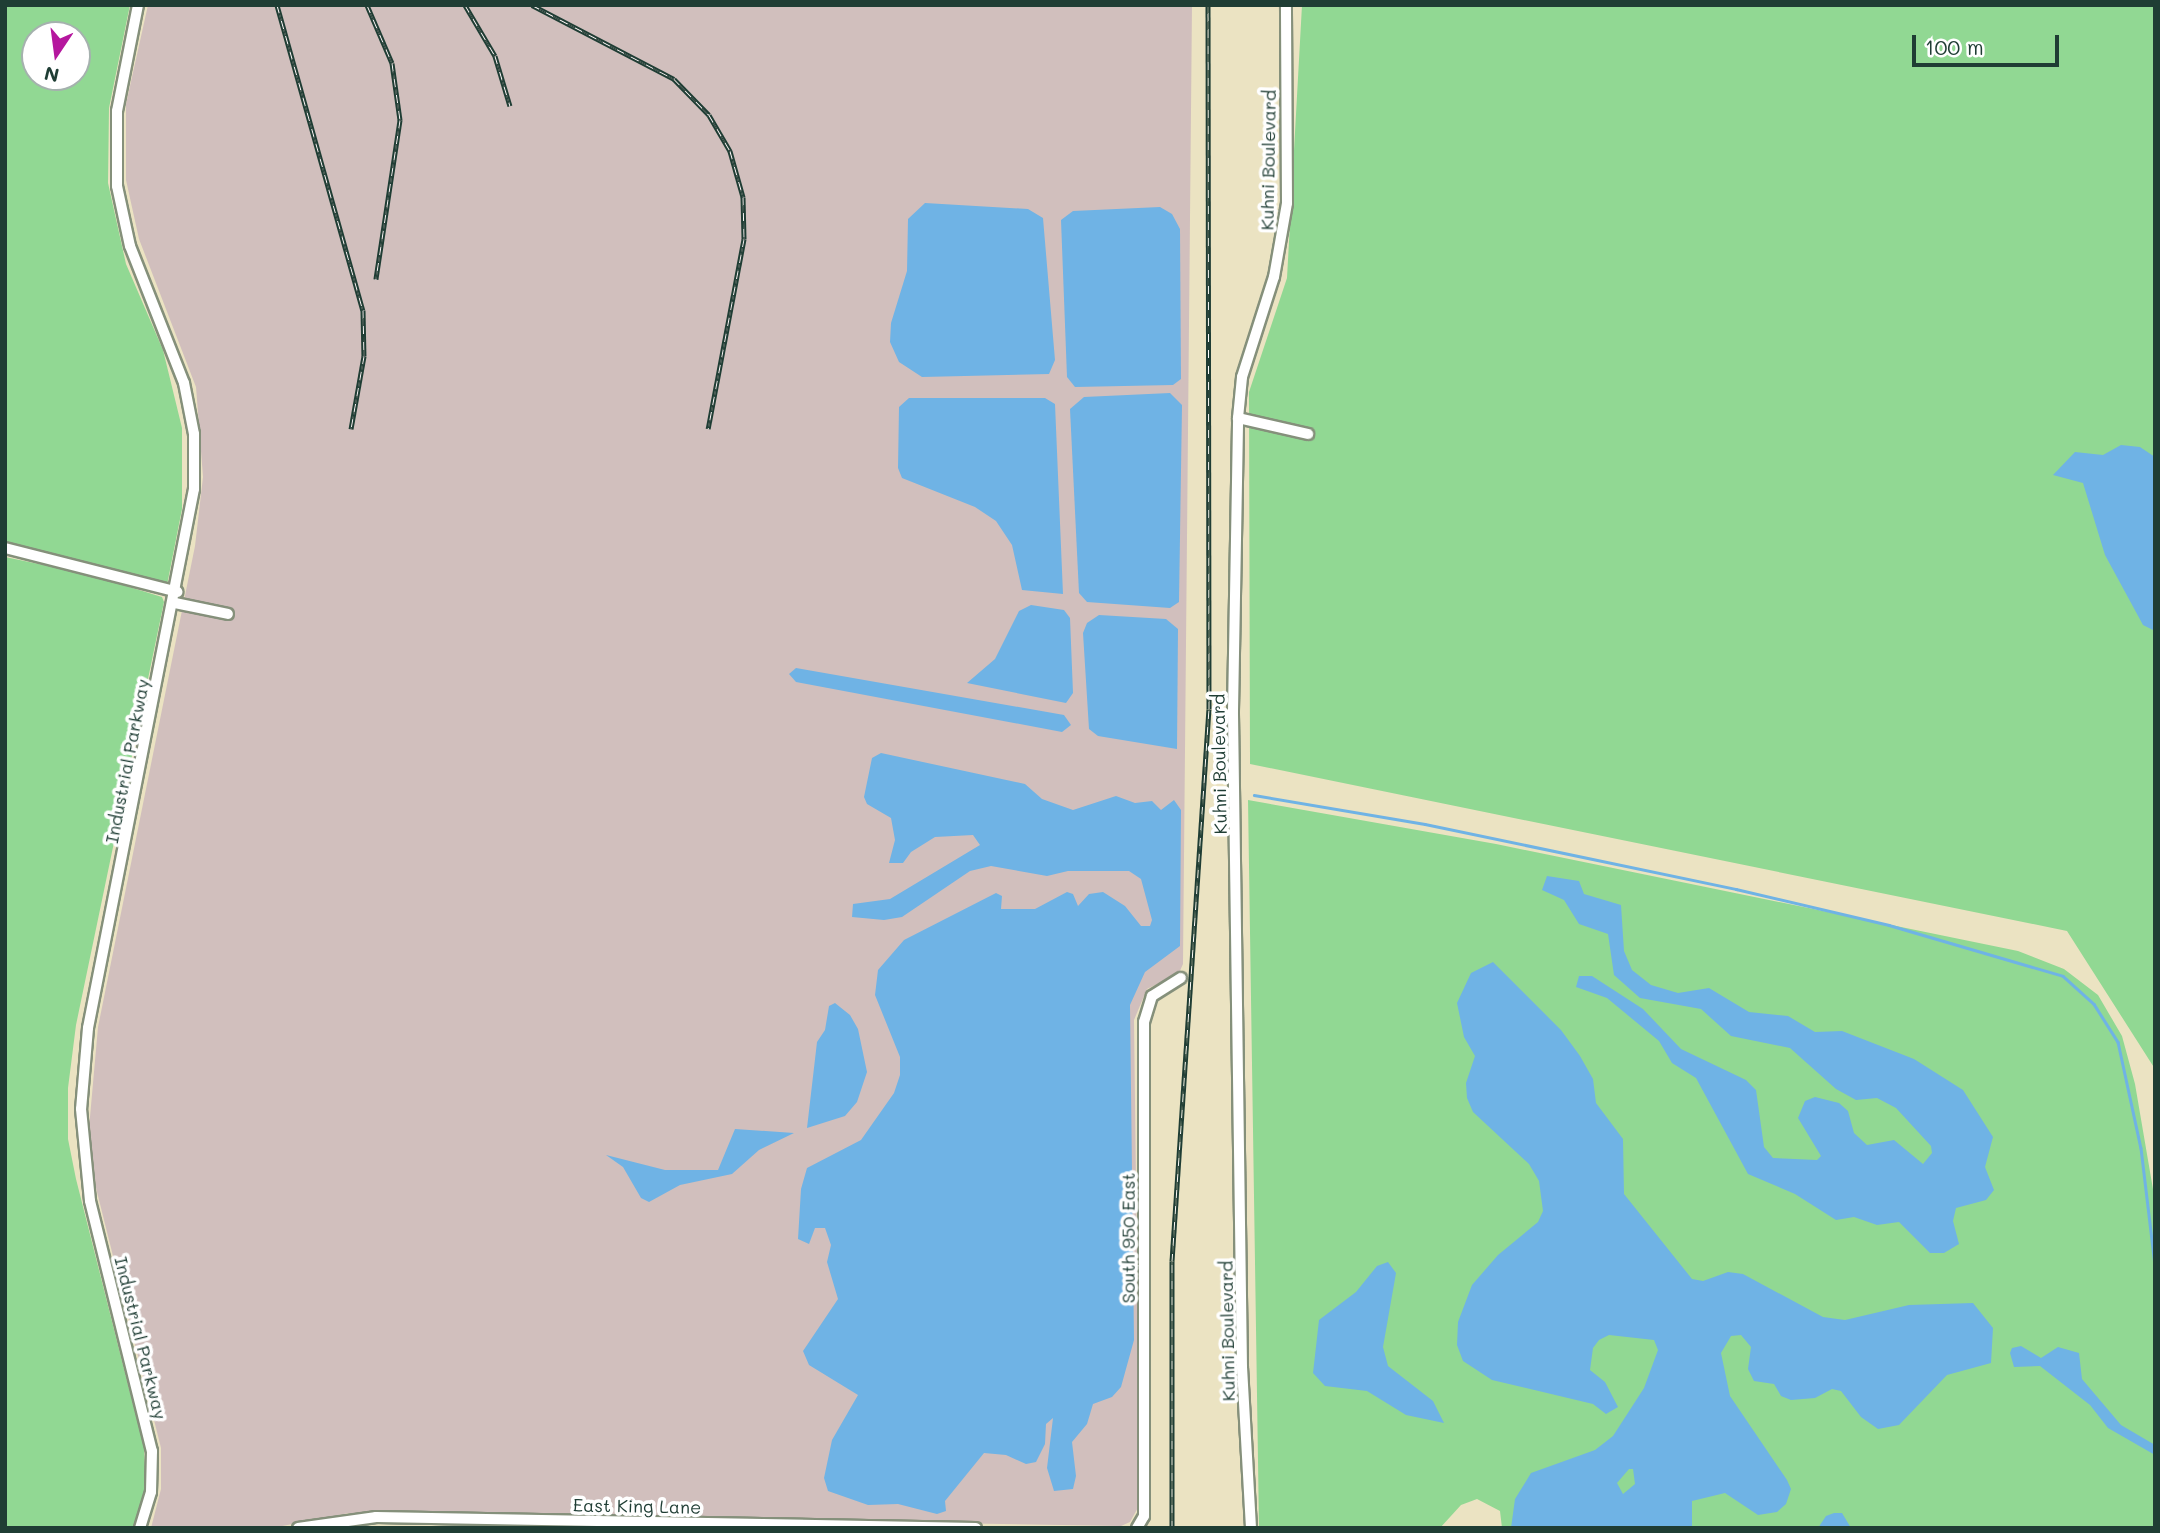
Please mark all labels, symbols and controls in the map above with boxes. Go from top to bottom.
north arrow [21,21,91,91]
scale bar [1915,21,2062,65]
text: 100 m [1925,33,1984,60]
text: N [42,61,61,89]
street label: Kuhni Boulevard [1256,89,1280,231]
street label: Industrial Parkway [100,677,154,845]
street label: Kuhni Boulevard [1207,693,1231,835]
street label: South 950 East [1117,1173,1139,1303]
street label: Industrial Parkway [110,1254,172,1422]
street label: Kuhni Boulevard [1215,1260,1239,1402]
street label: East King Lane [573,1494,701,1518]

